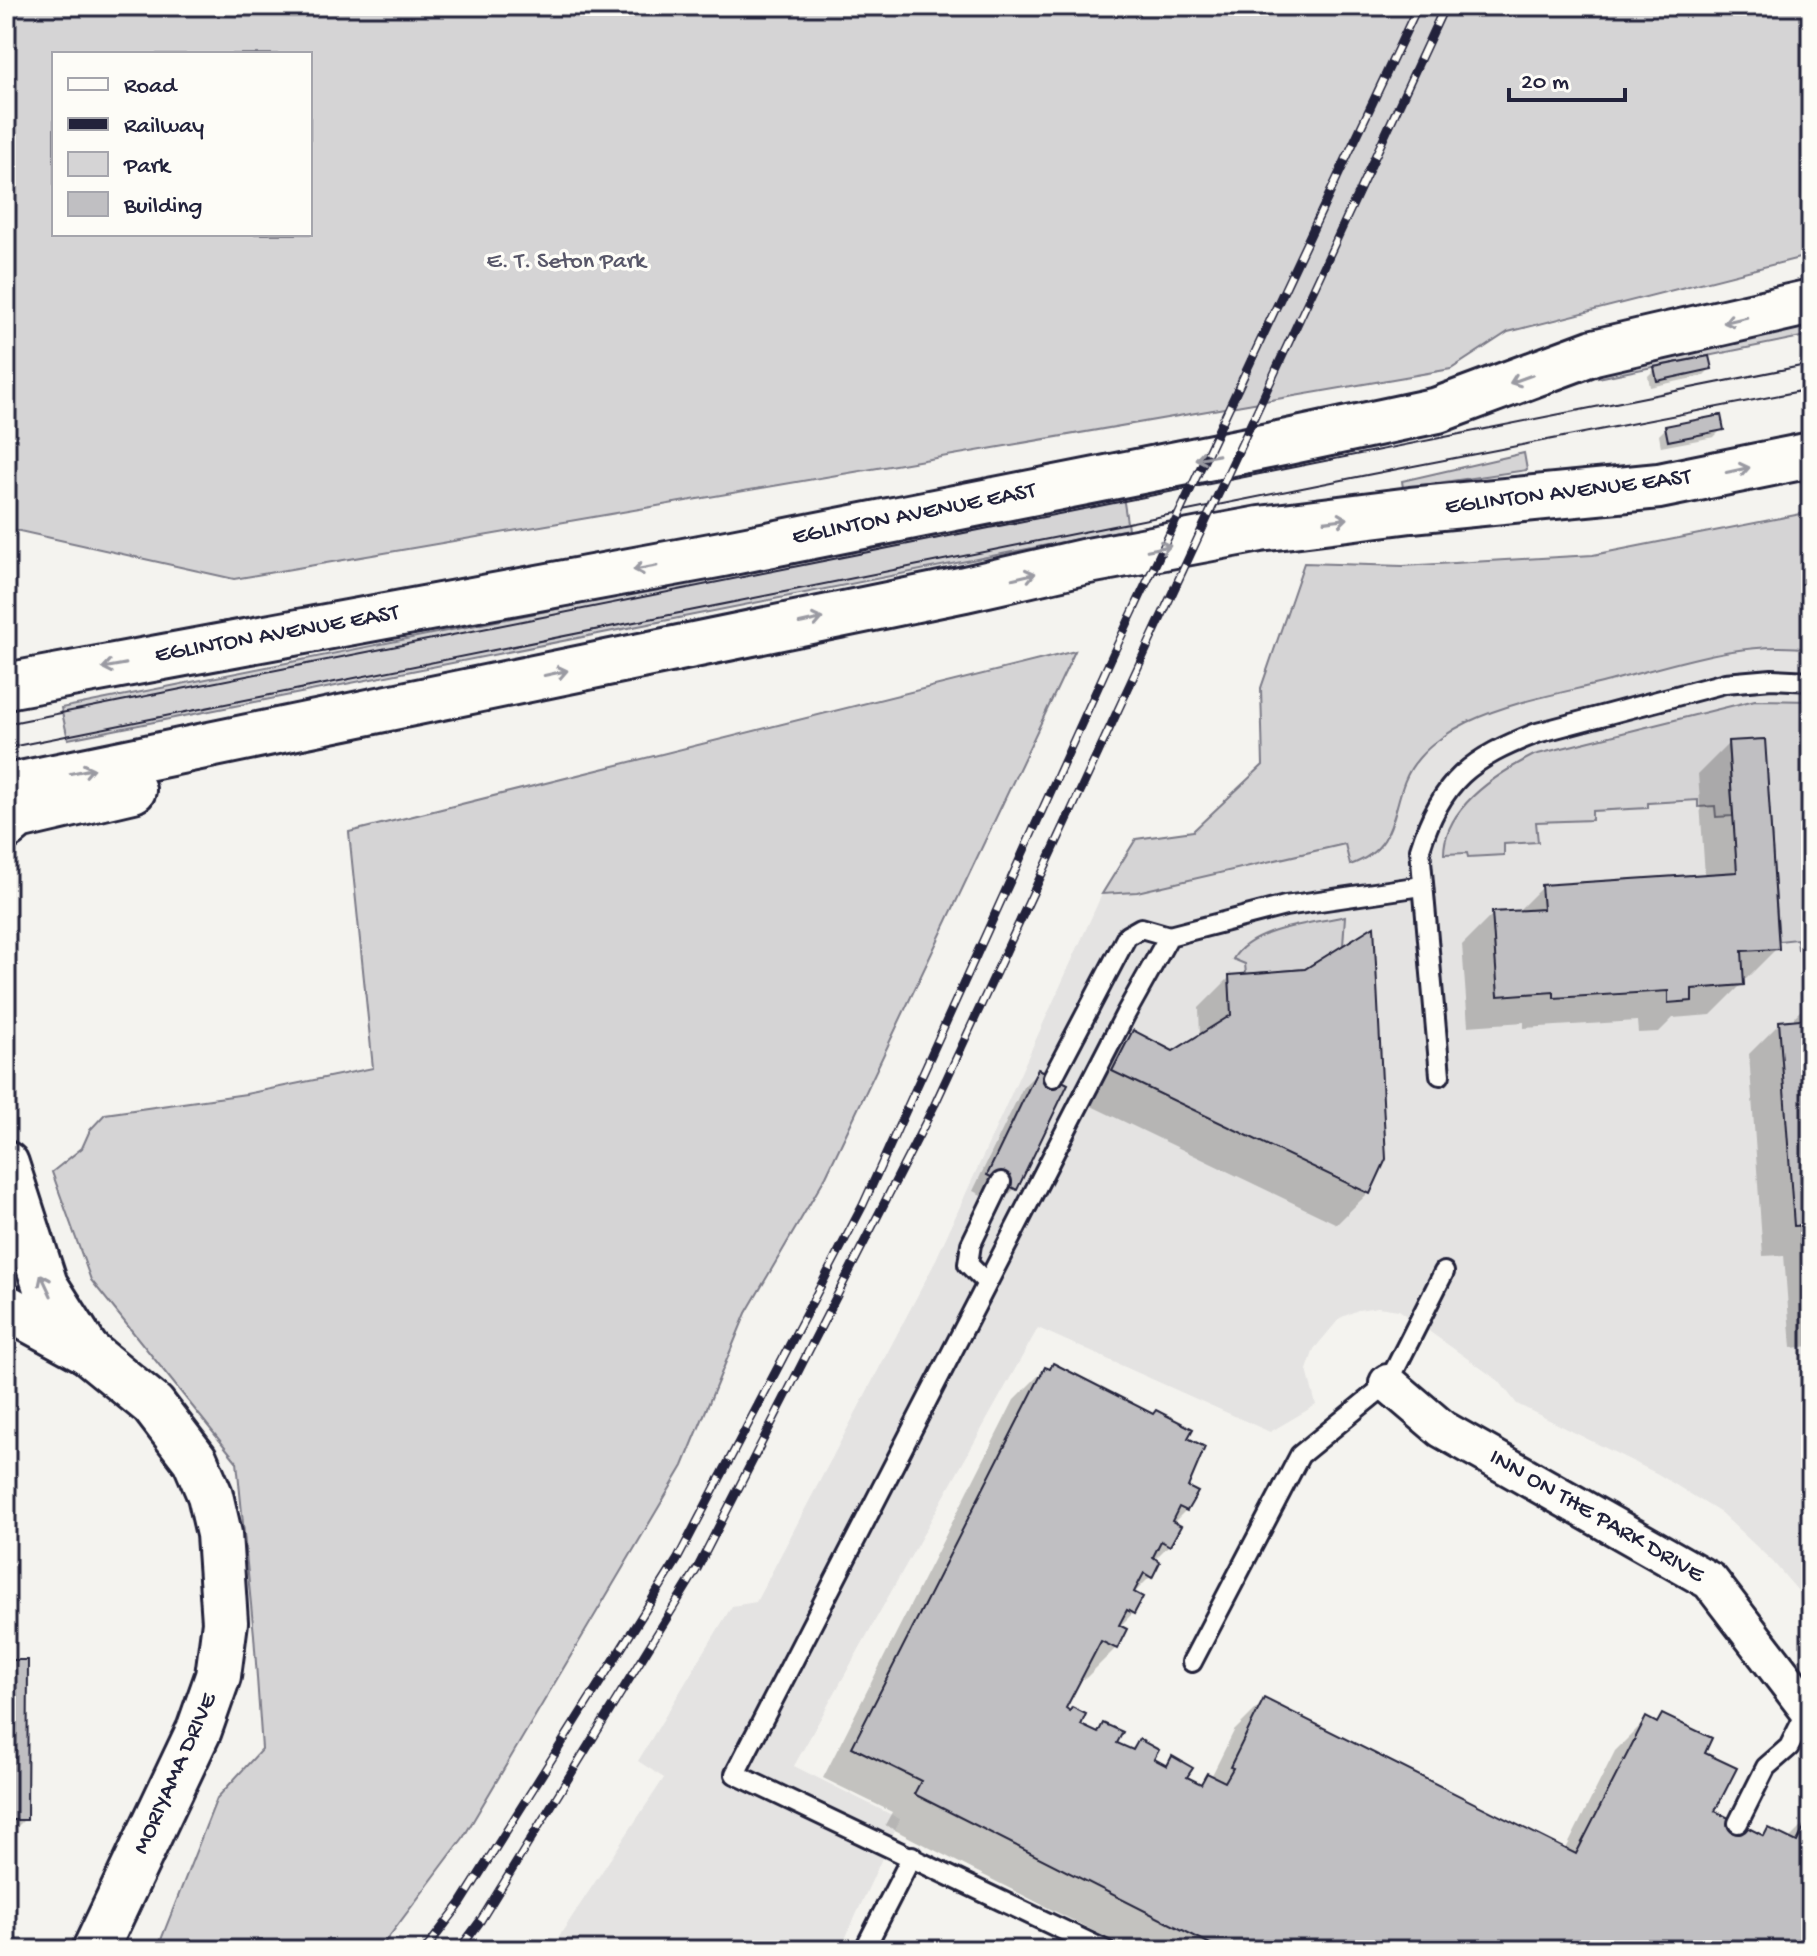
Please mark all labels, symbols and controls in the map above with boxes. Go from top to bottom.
legend [52,52,312,236]
scale bar [1509,52,1625,102]
text: 20 m [1521,69,1569,98]
text: Road [124,73,178,102]
text: Railway [124,113,204,142]
text: Park [123,153,172,182]
text: Building [123,193,202,222]
park label: E. T. Seton Park [486,248,648,277]
one-way arrow [1723,313,1748,328]
one-way arrow [1509,373,1534,388]
one-way arrow [1194,451,1220,466]
one-way arrow [1725,462,1751,477]
street label: EGLINTON AVENUE EAST [1443,463,1694,522]
street label: EGLINTON AVENUE EAST [790,477,1040,553]
one-way arrow [1322,512,1349,527]
one-way arrow [1146,539,1172,554]
one-way arrow [633,561,658,576]
one-way arrow [1010,567,1036,582]
street label: EGLINTON AVENUE EAST [153,599,403,671]
one-way arrow [798,612,823,627]
one-way arrow [102,659,127,674]
one-way arrow [543,665,569,680]
one-way arrow [69,763,95,778]
one-way arrow [38,1273,53,1297]
street label: INN ON THE PARK DRIVE [1483,1444,1710,1591]
street label: MORIYAMA DRIVE [127,1688,225,1859]

